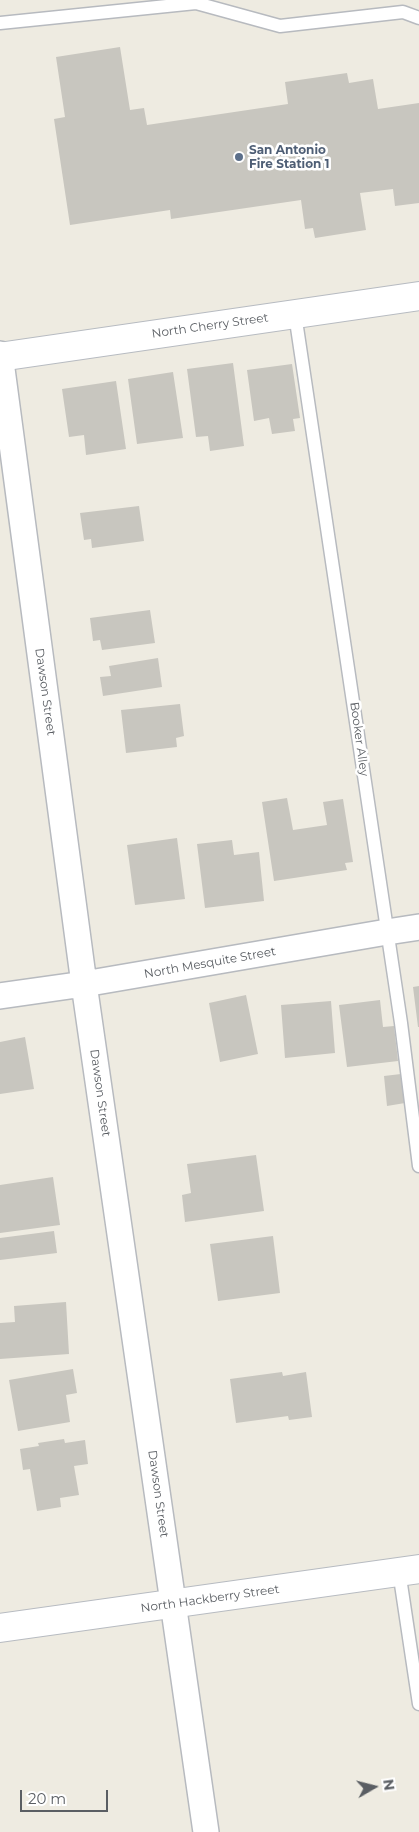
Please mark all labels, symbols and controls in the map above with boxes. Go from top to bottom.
place label: San Antonio Fire Station 1 [249,143,329,171]
marker: San Antonio Fire Station 1 [233,151,245,163]
street label: North Cherry Street [151,311,269,341]
street label: Dawson Street [32,647,58,737]
street label: Booker Alley [347,701,371,777]
street label: North Mesquite Street [143,944,277,982]
street label: Dawson Street [87,1048,113,1138]
street label: Dawson Street [145,1449,171,1539]
street label: North Hackberry Street [140,1582,280,1616]
north arrow [349,1762,399,1812]
text: N [379,1778,399,1792]
scale bar [22,1780,110,1812]
text: 20 m [28,1789,66,1808]

